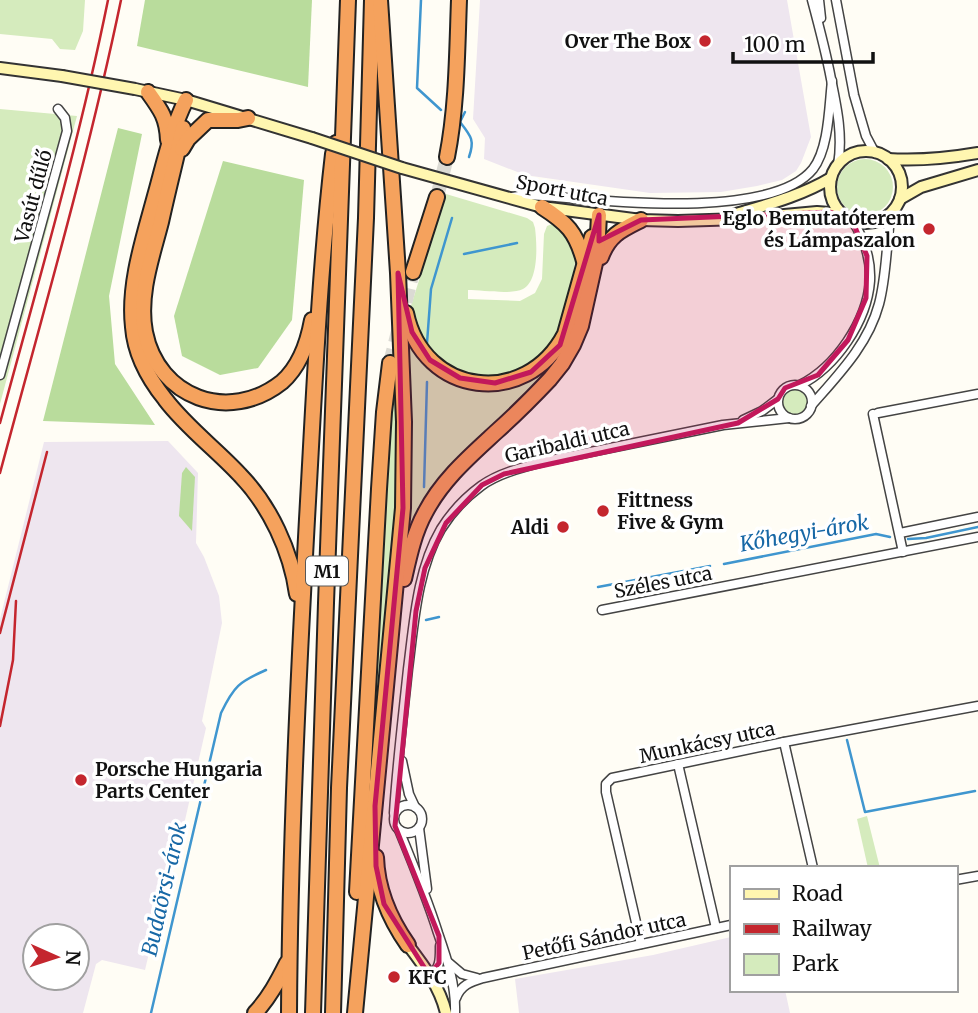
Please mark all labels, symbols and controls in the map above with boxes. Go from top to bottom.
scale bar [733,21,873,65]
place label: Over The Box [565,29,691,53]
text: 100 m [744,31,806,58]
marker: Over The Box [697,33,713,49]
street label: Vasút dűlő [9,147,57,246]
street label: Sport utca [514,169,610,211]
place label: Eglo Bemutatóterem és Lámpaszalon [722,206,915,252]
marker: Eglo Bemutatóterem és Lámpaszalon [921,221,937,237]
street label: Garibaldi utca [502,416,632,468]
place label: Fittness Five & Gym [617,488,724,534]
marker: Fittness Five & Gym [595,503,611,519]
water label: Kőhegyi-árok [737,508,871,558]
place label: Aldi [510,515,549,539]
marker: Aldi [555,519,571,535]
road number: M1 [306,556,348,586]
street label: Széles utca [612,561,714,603]
street label: Munkácsy utca [637,716,777,768]
place label: Porsche Hungaria Parts Center [95,757,263,803]
marker: Porsche Hungaria Parts Center [73,772,89,788]
water label: Budaörsi-árok [135,819,193,959]
legend [730,866,957,992]
text: Road [792,880,843,907]
street label: Petőfi Sándor utca [520,907,688,965]
text: Railway [792,915,873,942]
north arrow [21,922,91,992]
text: N [61,950,85,966]
text: Park [792,950,839,977]
place label: KFC [408,965,447,989]
marker: KFC [386,969,402,985]

